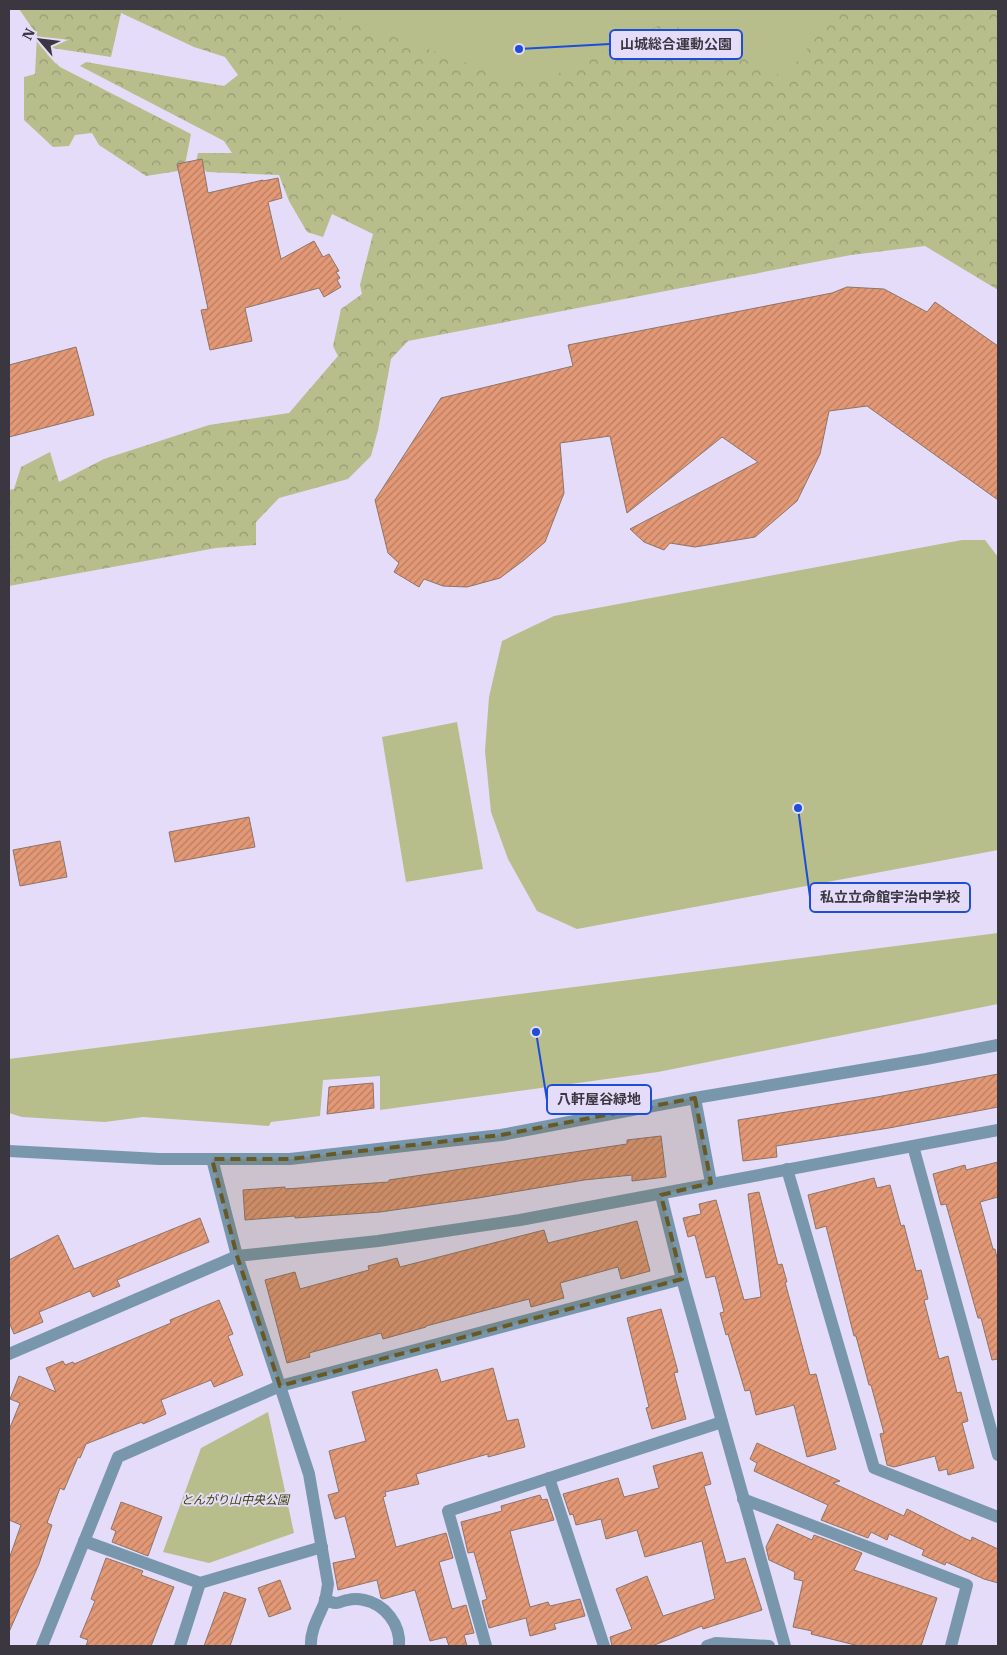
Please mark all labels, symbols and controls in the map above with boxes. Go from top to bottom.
north arrow [15,15,65,65]
text: N [18,25,39,43]
callout: 山城総合運動公園 [610,30,742,59]
text: 山城総合運動公園 [620,35,732,53]
callout: 私立立命館宇治中学校 [810,883,970,912]
text: 私立立命館宇治中学校 [820,888,960,906]
callout: 八軒屋谷緑地 [547,1085,651,1114]
text: 八軒屋谷緑地 [557,1090,641,1108]
park label: とんがり山中央公園 [181,1492,291,1507]

